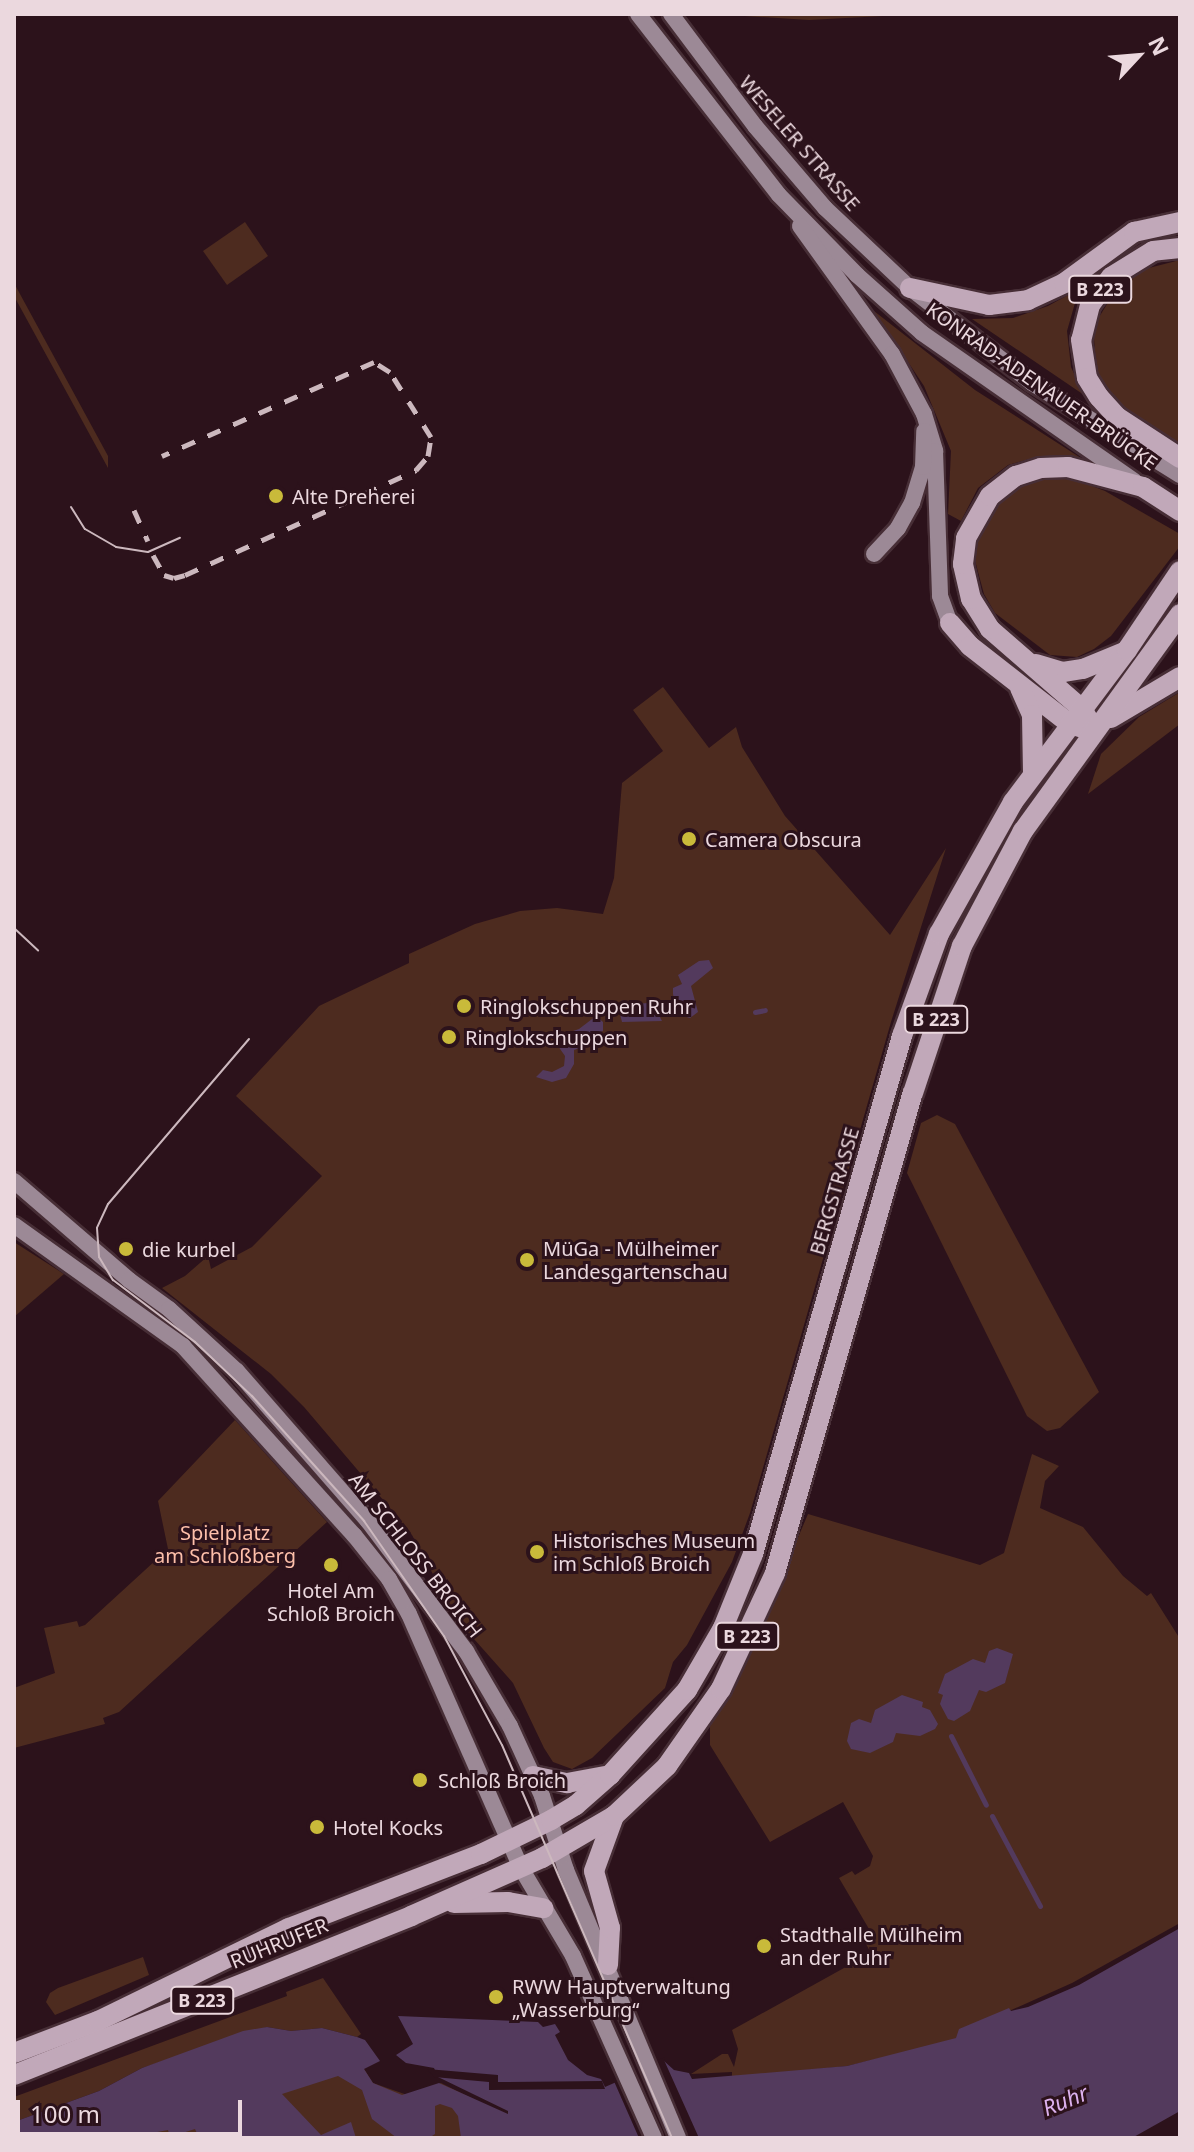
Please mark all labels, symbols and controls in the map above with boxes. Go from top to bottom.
north arrow [1098,16,1178,96]
text: N [1142,31,1177,60]
street label: WESELER STRASSE [735,70,865,216]
road number: B 223 [1068,275,1132,303]
street label: KONRAD-ADENAUER-BRÜCKE [922,297,1162,475]
place label: Alte Dreherei [292,484,415,508]
marker: Alte Dreherei [267,487,285,505]
place label: Camera Obscura [705,827,862,851]
marker: Camera Obscura [680,830,698,848]
place label: Ringlokschuppen Ruhr [480,994,693,1018]
marker: Ringlokschuppen Ruhr [455,997,473,1015]
road number: B 223 [904,1005,968,1033]
place label: Ringlokschuppen [465,1025,627,1049]
marker: Ringlokschuppen [440,1028,458,1046]
street label: BERGSTRASSE [804,1124,864,1258]
place label: MüGa - Mülheimer Landesgartenschau [543,1236,728,1283]
place label: die kurbel [142,1237,236,1261]
marker: die kurbel [117,1240,135,1258]
marker: MüGa - Mülheimer Landesgartenschau [518,1251,536,1269]
street label: AM SCHLOSS BROICH [344,1468,488,1642]
park label: Spielplatz am Schloßberg [154,1521,296,1568]
place label: Historisches Museum im Schloß Broich [553,1528,755,1575]
marker: Historisches Museum im Schloß Broich [528,1543,546,1561]
marker: Hotel Am Schloß Broich [322,1556,340,1574]
place label: Hotel Am Schloß Broich [267,1578,395,1625]
road number: B 223 [715,1622,779,1650]
place label: Schloß Broich [438,1768,566,1792]
marker: Schloß Broich [409,1769,431,1791]
place label: Hotel Kocks [333,1815,443,1839]
marker: Hotel Kocks [308,1818,326,1836]
street label: RUHRUFER [227,1913,331,1973]
place label: Stadthalle Mülheim an der Ruhr [780,1922,962,1969]
marker: Stadthalle Mülheim an der Ruhr [755,1937,773,1955]
place label: RWW Hauptverwaltung „Wasserburg“ [512,1974,731,2021]
road number: B 223 [170,1986,234,2014]
marker: RWW Hauptverwaltung „Wasserburg“ [487,1988,505,2006]
water label: Ruhr [1038,2079,1092,2121]
scale bar [20,2084,246,2134]
text: 100 m [30,2097,100,2130]

